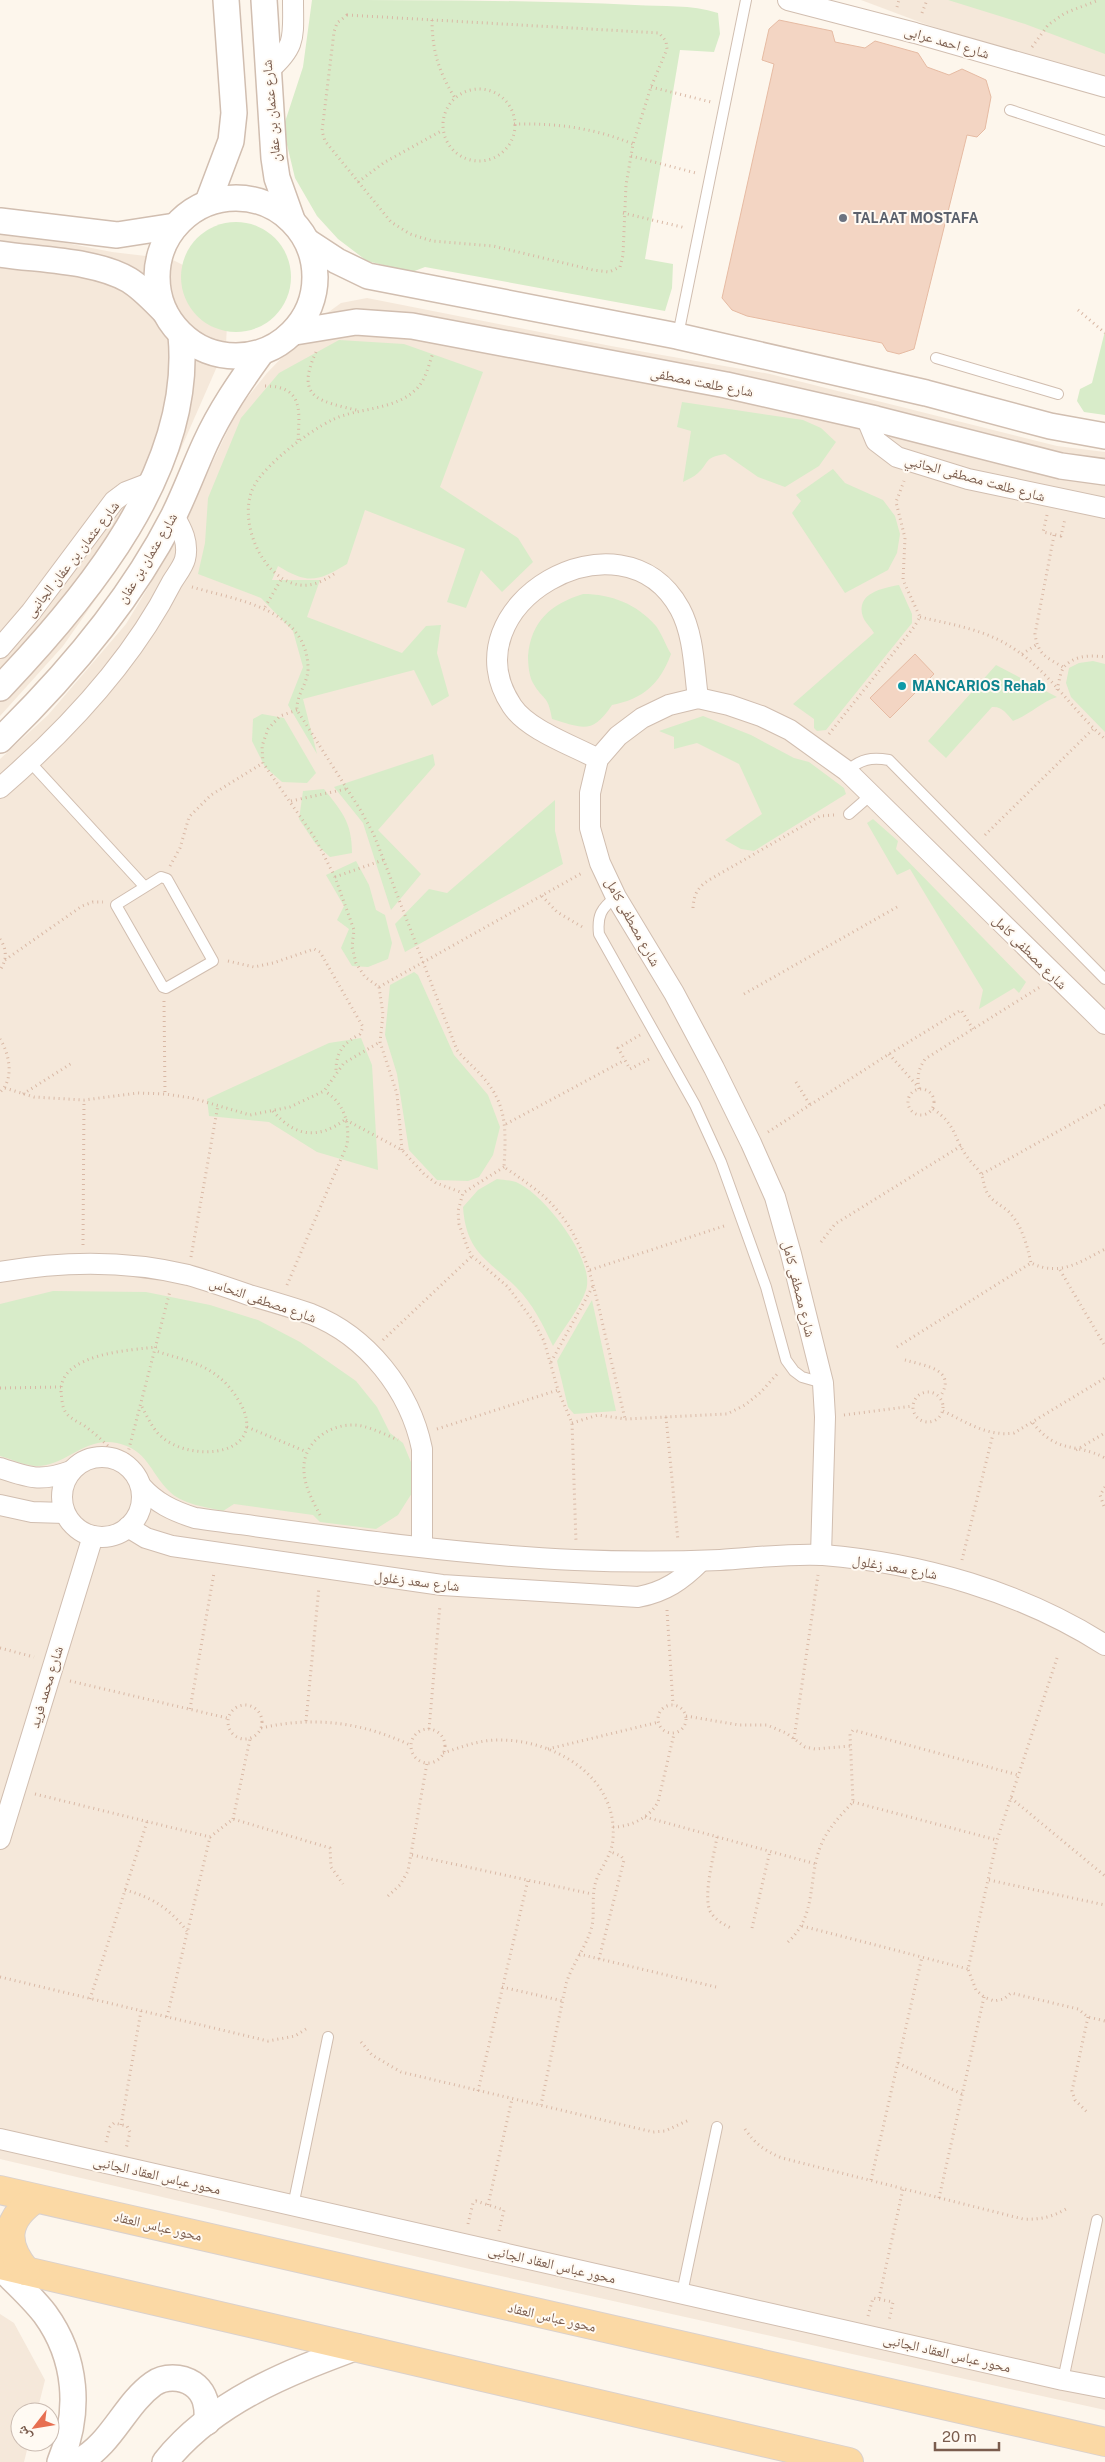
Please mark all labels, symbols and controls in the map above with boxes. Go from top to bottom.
street label: شارع احمد عرابى [902,22,991,64]
street label: شارع عثمان بن عفان [259,59,285,163]
place label: TALAAT MOSTAFA [853,210,979,226]
marker: TALAAT MOSTAFA [837,212,849,224]
street label: شارع طلعت مصطفى [649,364,755,402]
street label: شارع طلعت مصطفى الجانبي [902,452,1047,508]
street label: شارع عثمان بن عفان الجانبى [22,498,124,621]
street label: شارع عثمان بن عفان [114,510,182,607]
place label: MANCARIOS Rehab [912,678,1046,694]
marker: MANCARIOS Rehab [896,680,908,692]
street label: شارع مصطفى كامل [600,875,664,970]
street label: شارع مصطفى كامل [988,912,1070,994]
street label: شارع مصطفى كامل [777,1239,819,1339]
street label: شارع مصطفى النحاس [207,1274,319,1328]
street label: شارع سعد زغلول [851,1552,939,1584]
street label: شارع سعد زغلول [373,1568,461,1596]
street label: شارع محمد فريد [26,1644,68,1730]
street label: محور عباس العقاد الجانبى [91,2153,222,2198]
street label: محور عباس العقاد [112,2208,204,2245]
street label: محور عباس العقاد الجانبى [486,2242,617,2287]
street label: محور عباس العقاد [506,2299,598,2336]
street label: محور عباس العقاد الجانبى [881,2331,1012,2376]
north arrow [10,2402,60,2452]
scale bar [935,2420,999,2452]
text: ش [13,2423,35,2444]
text: 20 m [942,2428,977,2445]

